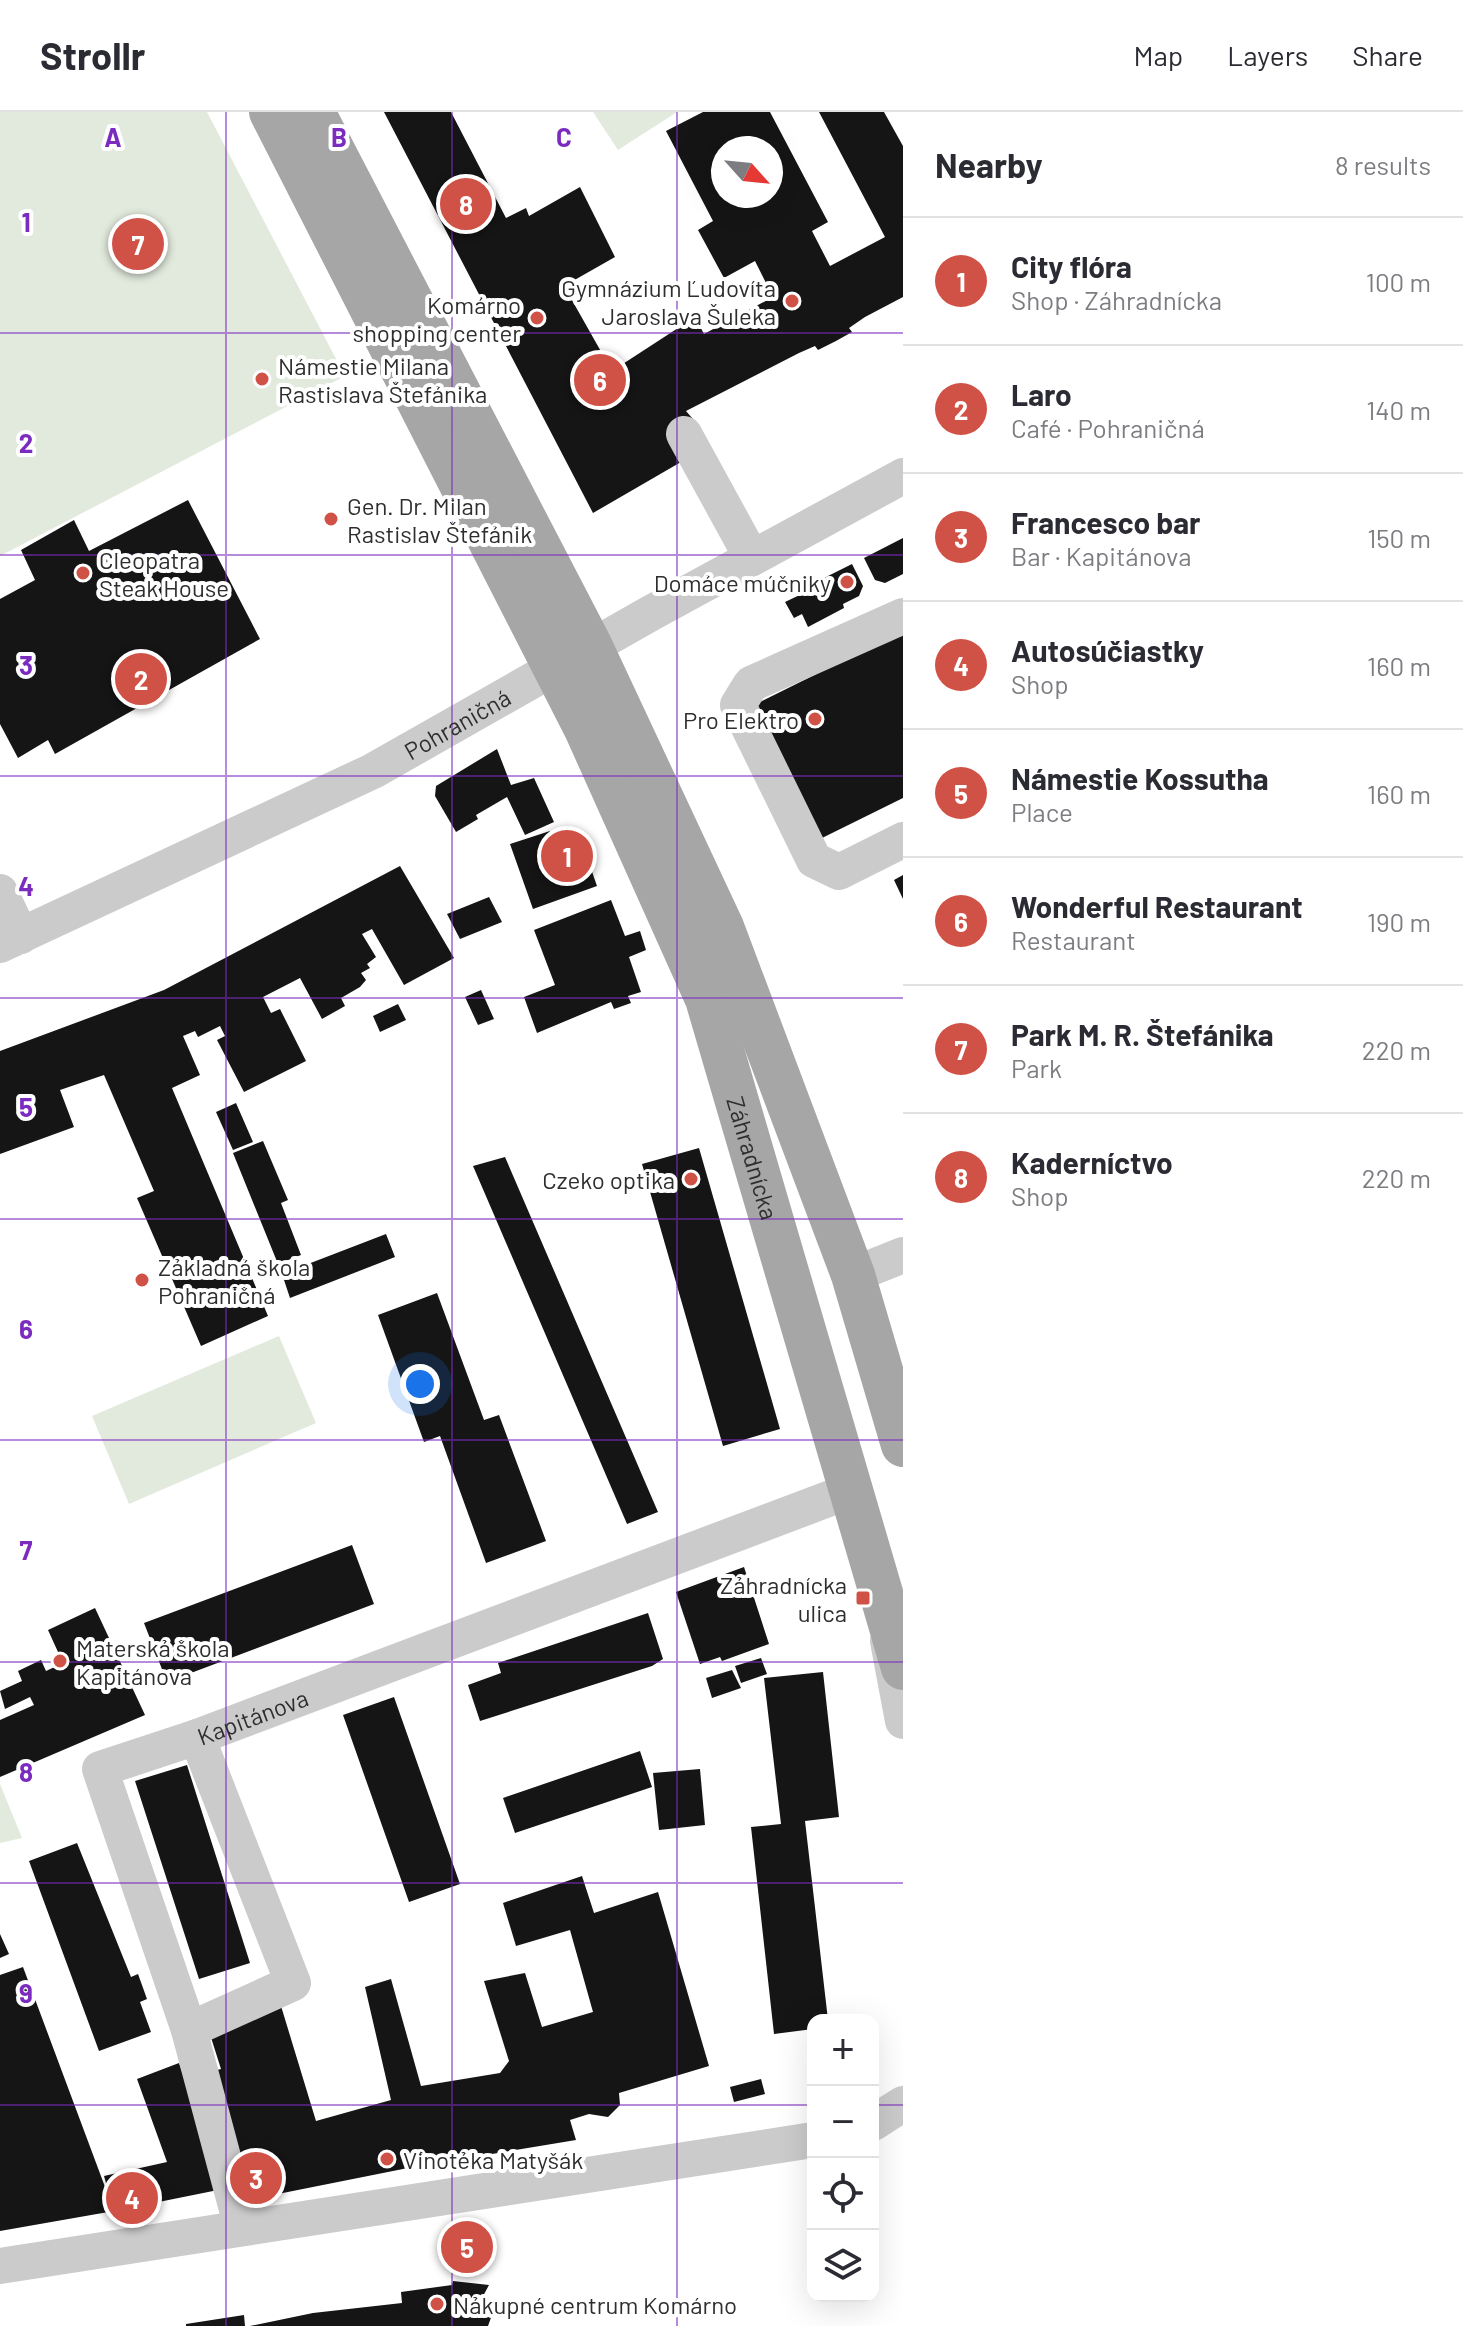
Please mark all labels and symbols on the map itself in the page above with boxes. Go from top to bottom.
text: A [104,121,122,152]
text: B [331,121,347,152]
text: C [556,121,572,152]
north arrow [711,136,783,208]
pin: 8 [440,174,492,234]
text: 1 [21,206,31,237]
pin: 7 [112,214,164,274]
place label: Gymnázium Ľudovíta Jaroslava Šuleka [561,273,776,330]
place label: Komárno shopping center [352,290,521,347]
marker: Gymnázium Ľudovíta Jaroslava Šuleka [783,292,801,310]
marker: Komárno shopping center [528,309,546,327]
pin: 6 [574,350,626,410]
place label: Námestie Milana Rastislava Štefánika [278,351,487,408]
marker: Námestie Milana Rastislava Štefánika [253,370,271,388]
text: 2 [19,427,33,458]
place label: Gen. Dr. Milan Rastislav Štefánik [347,491,532,548]
marker: Gen. Dr. Milan Rastislav Štefánik [322,510,340,528]
place label: Cleopatra Steak House [99,545,229,602]
marker: Cleopatra Steak House [74,564,92,582]
place label: Domáce múčniky [654,568,831,597]
marker: Domáce múčniky [838,573,856,591]
text: 3 [19,649,33,680]
pin: 2 [115,649,167,709]
street label: Pohraničná [399,682,515,765]
place label: Pro Elektro [683,705,799,734]
marker: Pro Elektro [806,710,824,728]
pin: 1 [541,826,593,886]
text: 4 [18,870,34,901]
text: 5 [19,1091,33,1122]
street label: Záhradnícka [722,1093,785,1223]
place label: Czeko optika [542,1165,675,1194]
marker: Czeko optika [682,1170,700,1188]
place label: Základná škola Pohraničná [158,1252,310,1309]
marker: Základná škola Pohraničná [133,1271,151,1289]
text: 6 [19,1313,33,1344]
your location [400,1364,440,1404]
text: 7 [20,1534,33,1565]
place label: Záhradnícka ulica [720,1570,847,1627]
marker: Záhradnícka ulica [854,1589,872,1607]
place label: Materská škola Kapitánova [76,1633,230,1690]
marker: Materská škola Kapitánova [51,1652,69,1670]
street label: Kapitánova [193,1682,312,1750]
text: 8 [19,1756,33,1787]
text: 9 [19,1977,33,2008]
place label: Vinotéka Matyšák [403,2145,583,2174]
pin: 3 [230,2148,282,2208]
marker: Vinotéka Matyšák [378,2150,396,2168]
pin: 4 [106,2168,158,2228]
pin: 5 [441,2217,493,2277]
place label: Nákupné centrum Komárno [453,2290,737,2319]
marker: Nákupné centrum Komárno [428,2295,446,2313]

